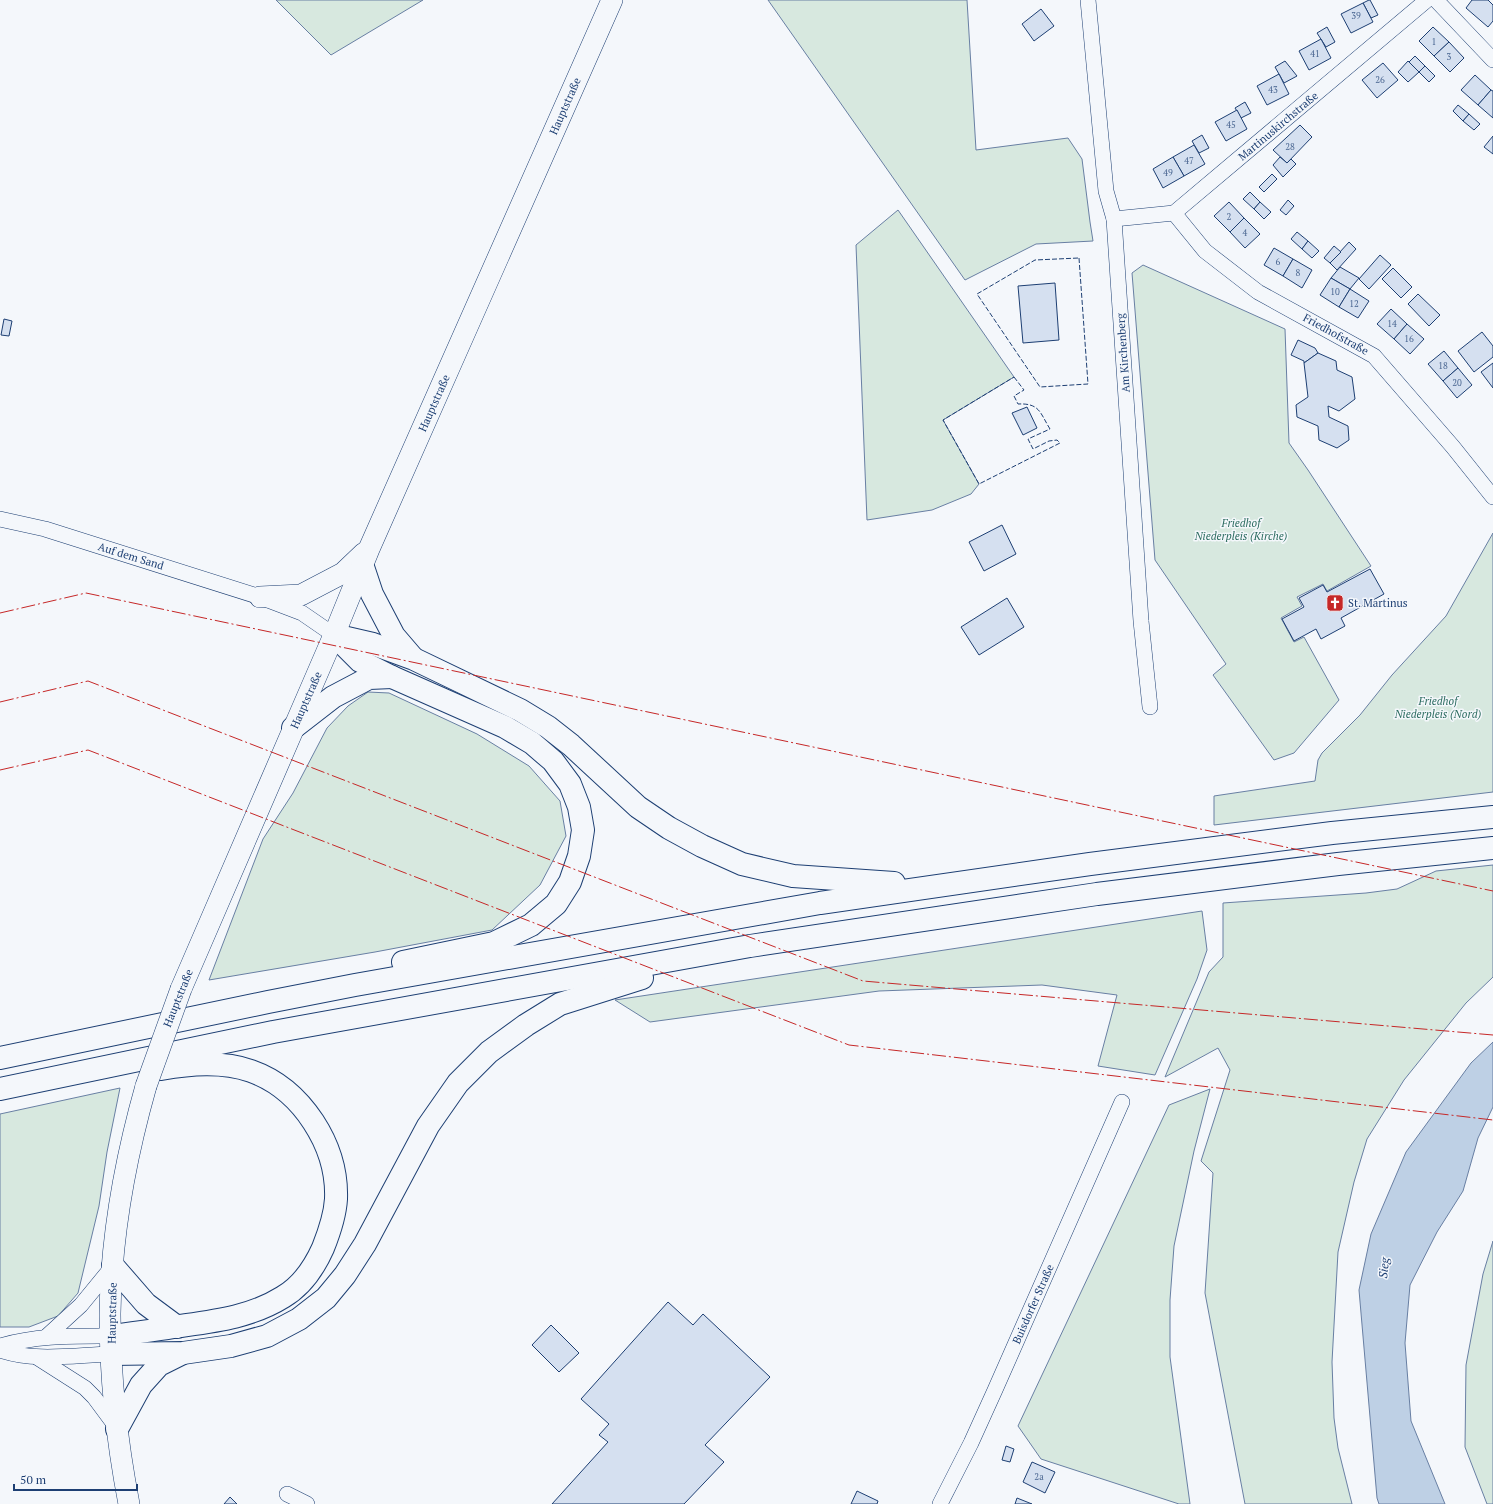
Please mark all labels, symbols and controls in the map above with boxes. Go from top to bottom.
house number: 39 [1351,10,1361,22]
house number: 1 [1432,36,1436,48]
house number: 41 [1310,48,1320,60]
house number: 3 [1447,51,1452,63]
house number: 26 [1375,74,1385,86]
street label: Hauptstraße [546,75,584,137]
house number: 43 [1268,84,1278,96]
street label: Martinuskirchstraße [1235,88,1321,164]
house number: 45 [1226,119,1236,131]
house number: 28 [1285,141,1295,153]
house number: 47 [1184,155,1194,167]
house number: 49 [1163,167,1173,179]
house number: 2 [1227,211,1232,223]
house number: 4 [1243,227,1248,239]
house number: 6 [1276,256,1281,268]
house number: 8 [1296,267,1301,279]
house number: 10 [1330,286,1340,298]
house number: 12 [1349,298,1359,310]
street label: Friedhofstraße [1301,310,1372,358]
street label: Am Kirchenberg [1113,313,1133,393]
house number: 14 [1387,318,1397,330]
house number: 16 [1404,333,1414,345]
house number: 18 [1438,360,1448,372]
street label: Hauptstraße [415,372,453,434]
house number: 20 [1452,377,1462,389]
park label: Friedhof Niederpleis (Kirche) [1194,516,1288,543]
street label: Auf dem Sand [96,539,166,573]
church icon: St. Martinus [1325,593,1345,613]
place label: St. Martinus [1348,596,1408,610]
street label: Hauptstraße [287,669,325,731]
park label: Friedhof Niederpleis (Nord) [1394,694,1482,721]
street label: Hauptstraße [160,967,196,1029]
water label: Sieg [1375,1256,1392,1279]
street label: Buisdorfer Straße [1009,1262,1057,1346]
street label: Hauptstraße [104,1282,120,1344]
scale bar [14,1466,137,1492]
house number: 2a [1034,1471,1044,1483]
text: 50 m [20,1472,47,1487]

